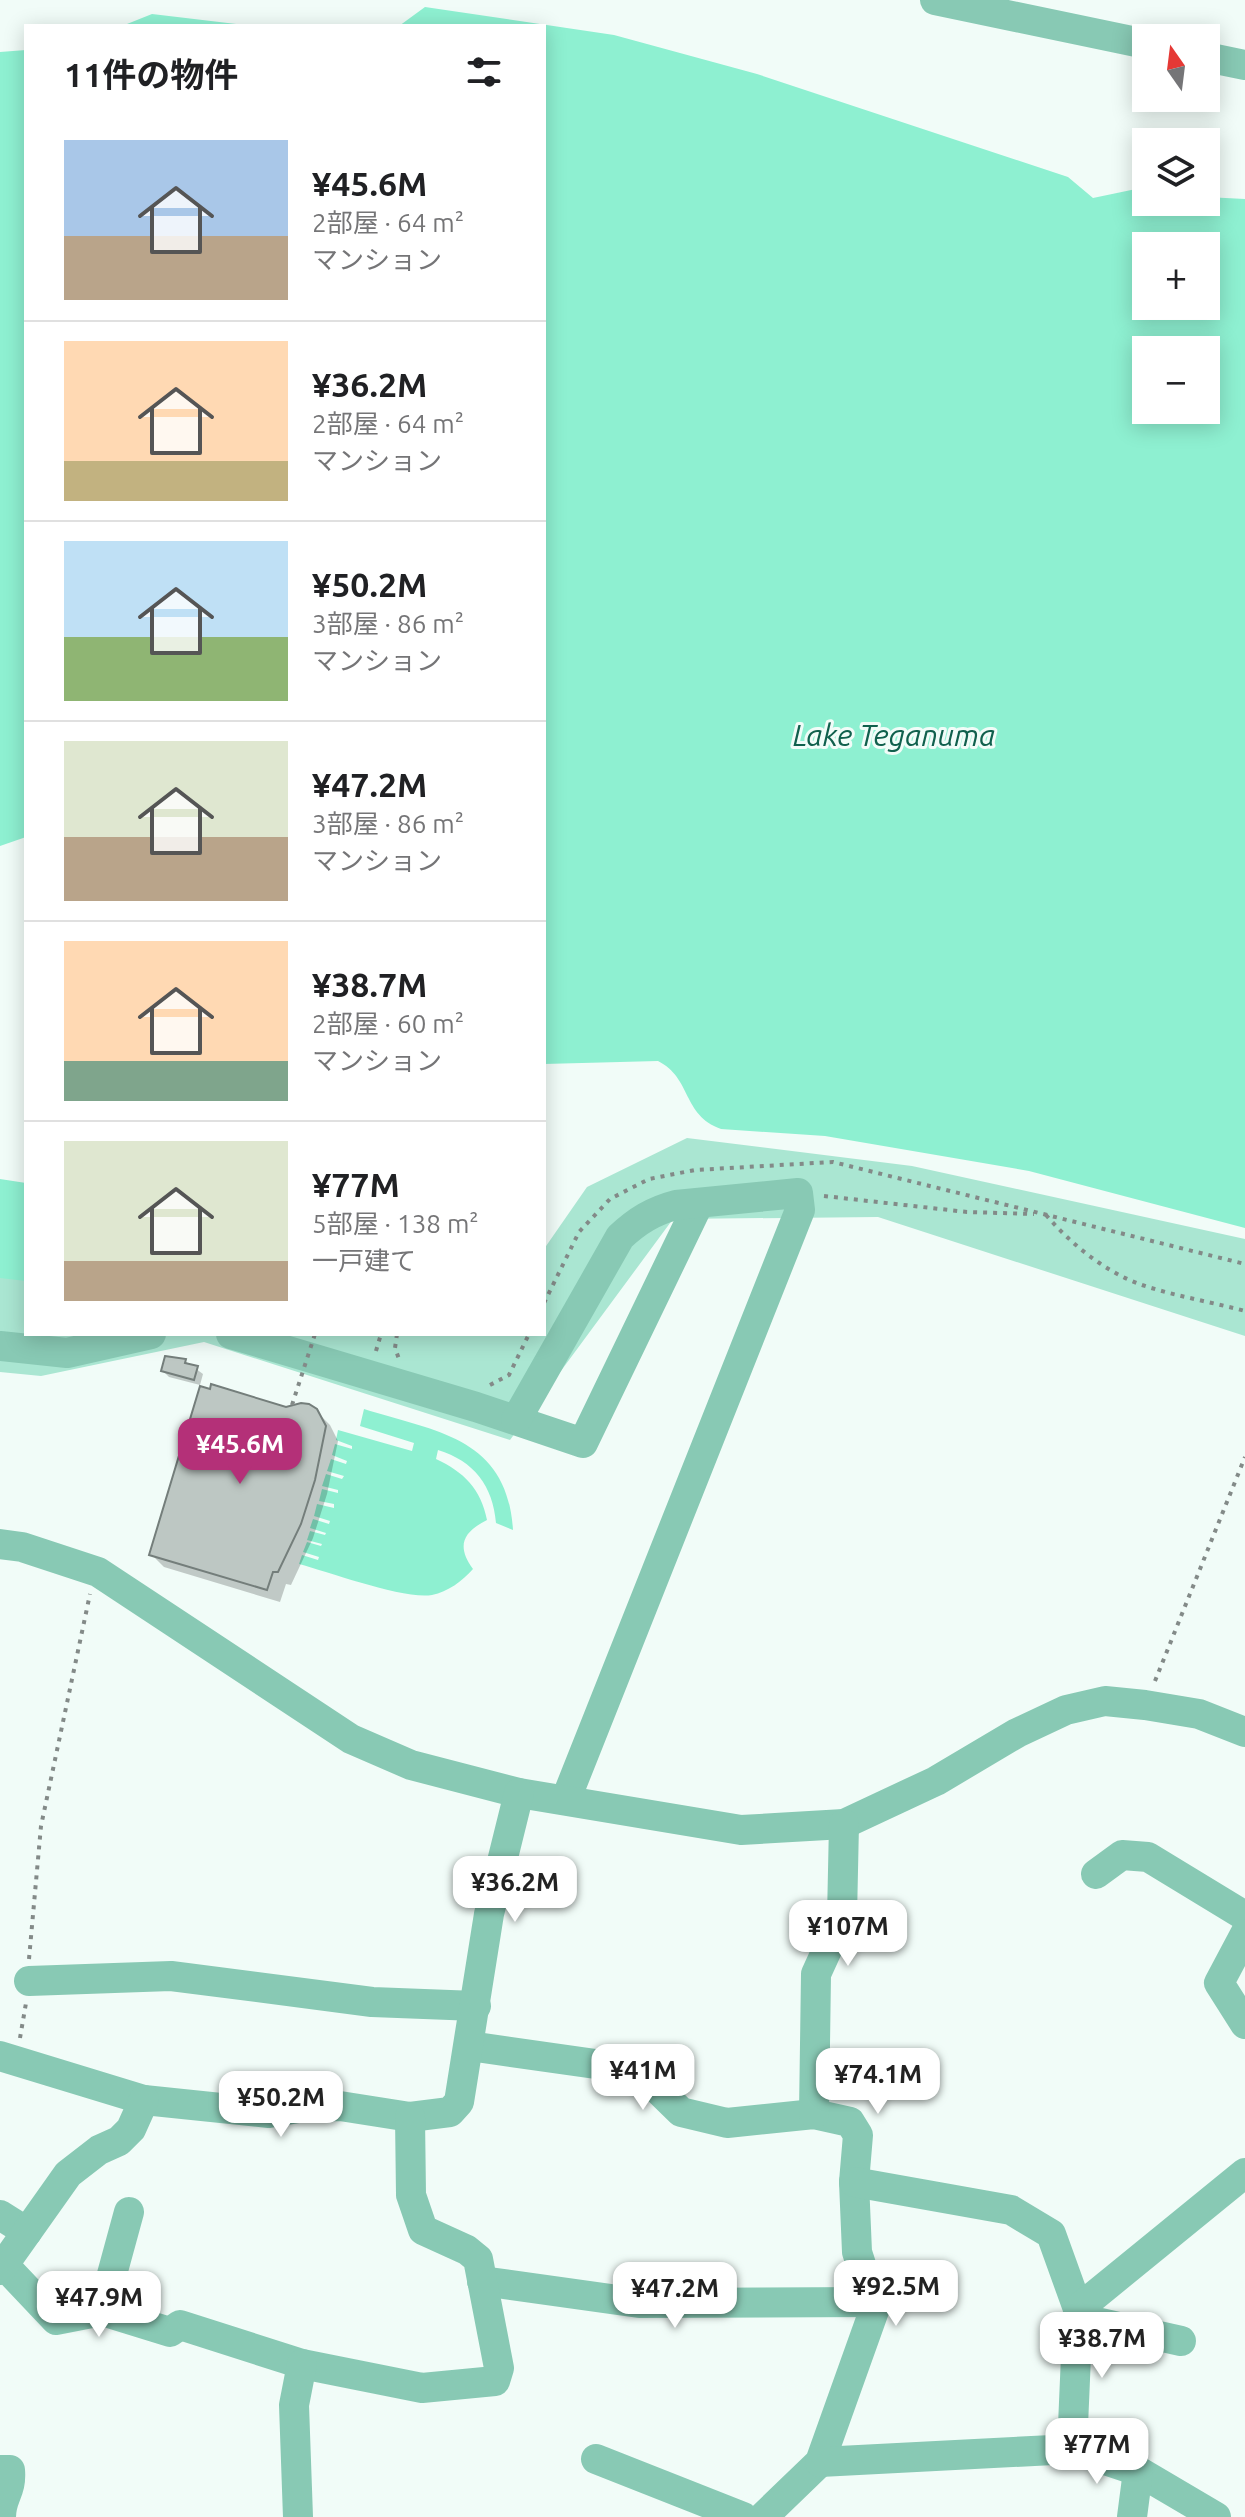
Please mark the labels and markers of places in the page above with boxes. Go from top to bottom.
pin: ¥45.6M [175,1418,305,1486]
pin: ¥36.2M [450,1856,580,1924]
pin: ¥107M [792,1900,904,1968]
pin: ¥41M [596,2044,690,2112]
pin: ¥74.1M [813,2048,943,2116]
pin: ¥50.2M [216,2071,346,2139]
pin: ¥92.5M [831,2260,961,2328]
pin: ¥47.2M [610,2262,740,2330]
pin: ¥47.9M [34,2271,164,2339]
pin: ¥38.7M [1037,2312,1167,2380]
pin: ¥77M [1050,2418,1144,2486]

